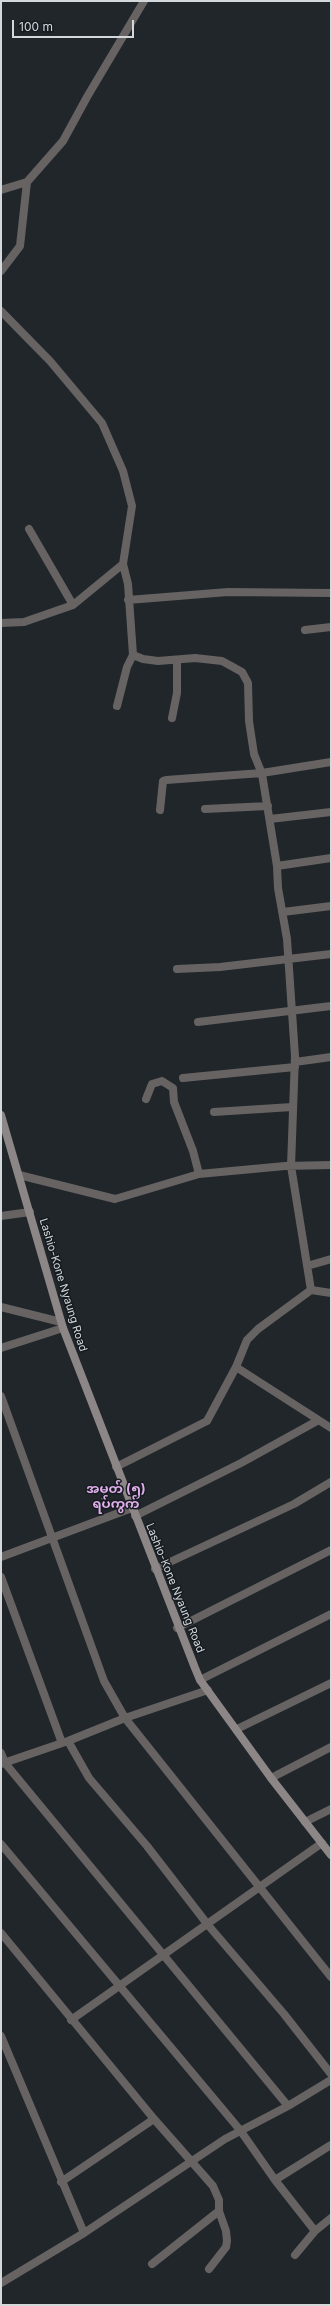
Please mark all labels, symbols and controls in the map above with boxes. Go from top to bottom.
scale bar [14,12,136,38]
text: 100 m [19,19,53,34]
street label: Lashio-Kone Nyaung Road [36,1217,90,1353]
district label: အမှတ် (၅) ရပ်ကွက် [86,1481,146,1512]
street label: Lashio-Kone Nyaung Road [143,1521,207,1655]

